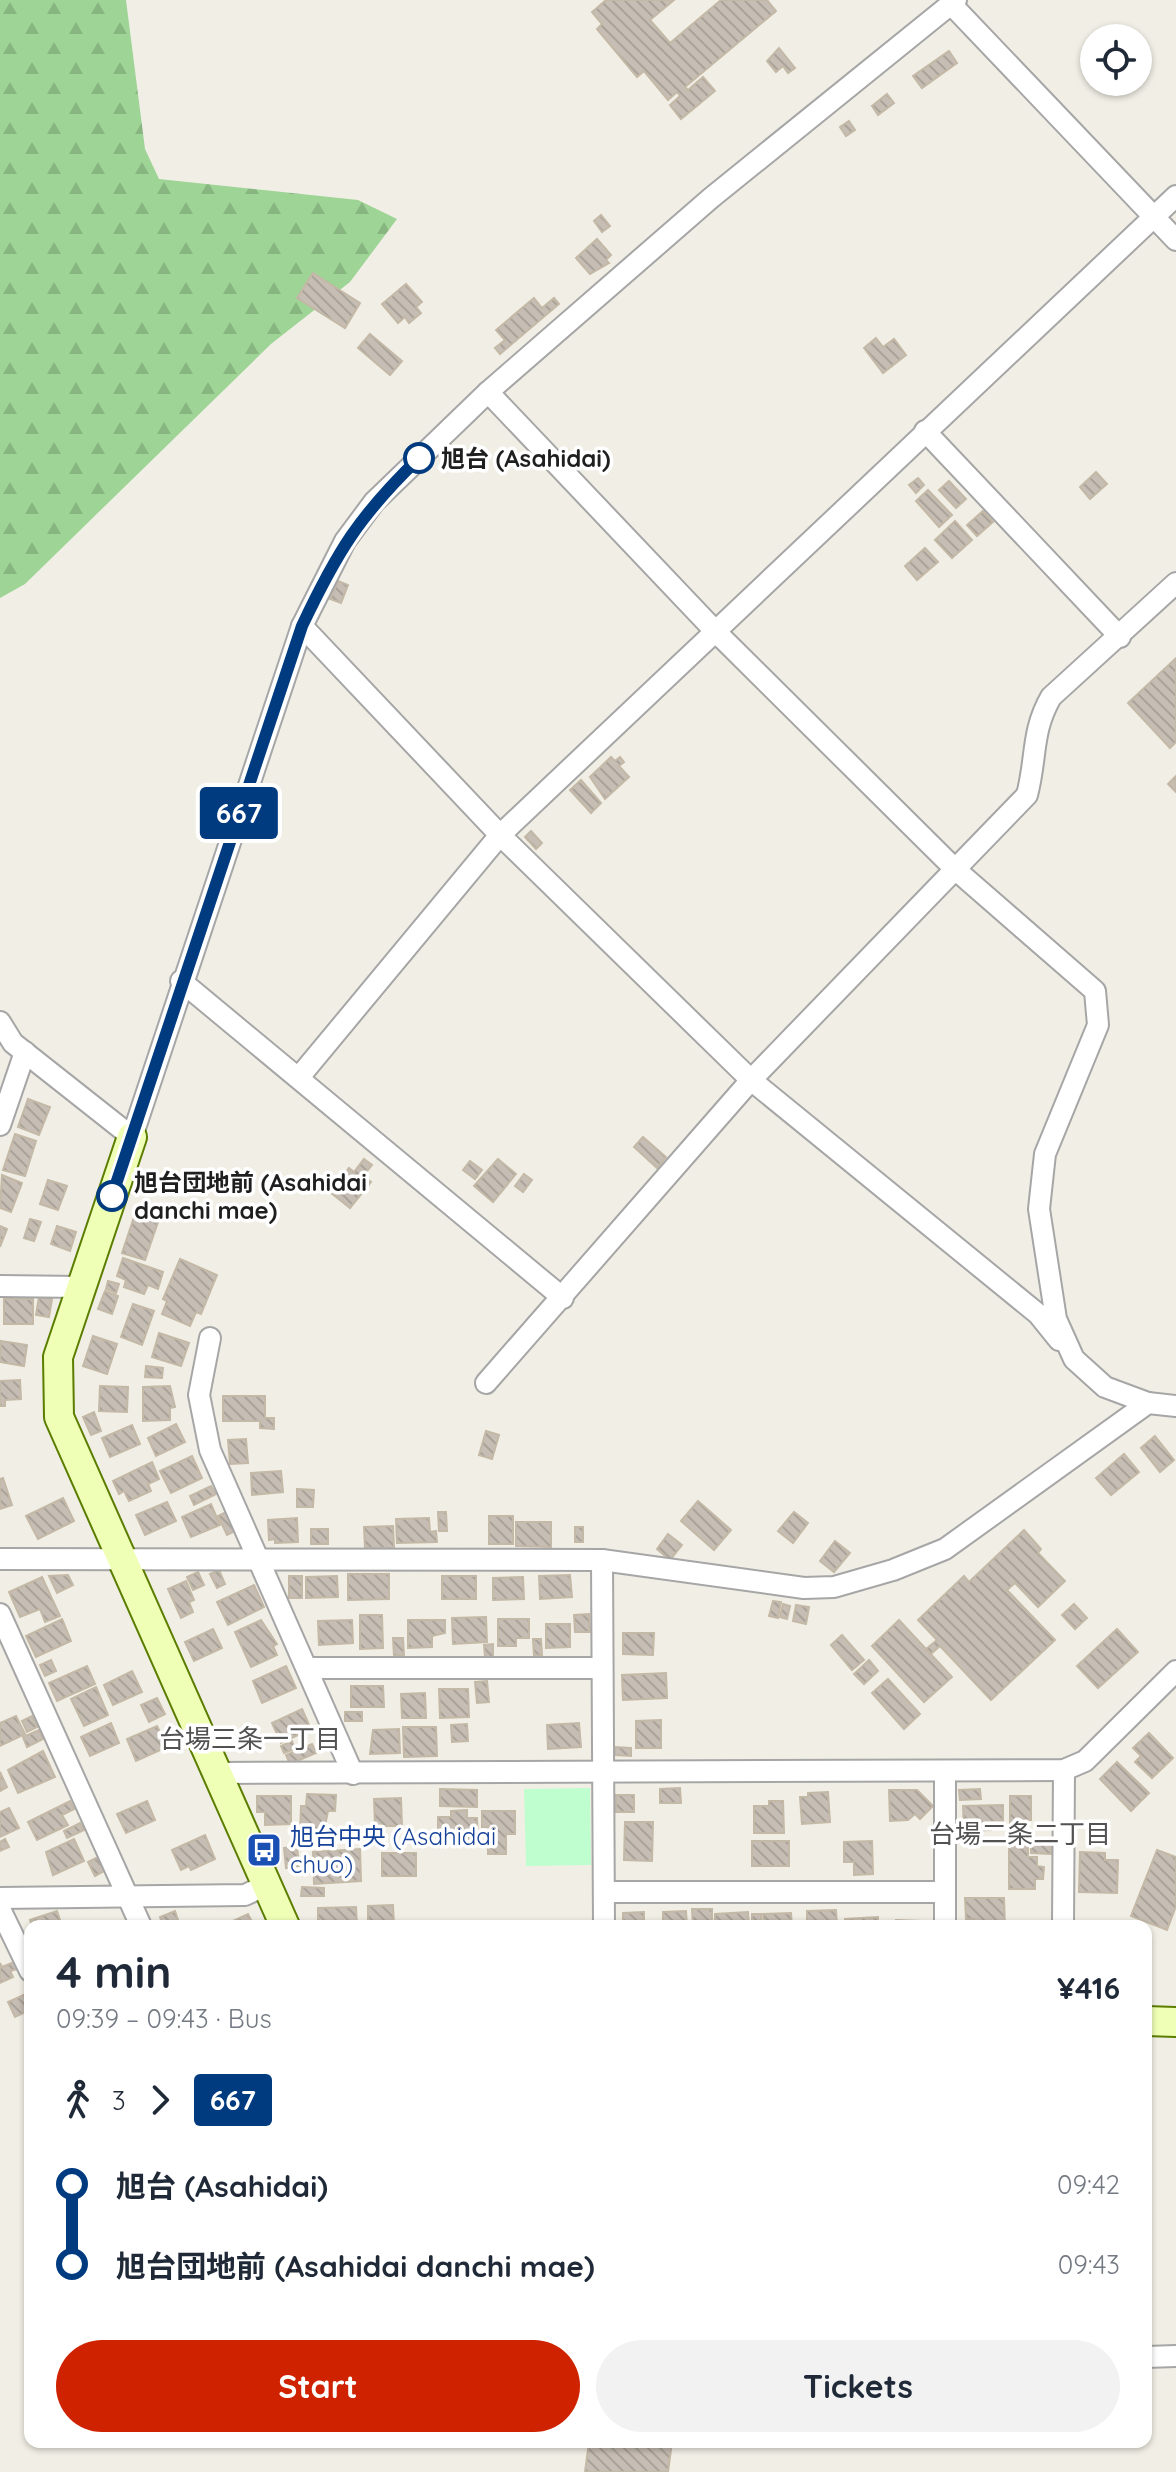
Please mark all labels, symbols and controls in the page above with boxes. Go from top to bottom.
map controls [1080,24,1152,96]
button: locate [1080,24,1152,96]
marker: 旭台 (Asahidai) [404,443,434,473]
place label: 旭台 (Asahidai) [441,443,611,473]
line badge: 667 [193,787,285,839]
text: 667 [216,795,262,830]
place label: 旭台団地前 (Asahidai danchi mae) [134,1167,367,1225]
marker: 旭台団地前 (Asahidai danchi mae) [97,1181,127,1211]
district label: 台場三条一丁目 [159,1722,341,1755]
district label: 台場二条二丁目 [929,1817,1111,1850]
place label: 旭台中央 (Asahidai chuo) [290,1821,496,1879]
bus stop icon: 旭台中央 (Asahidai chuo) [245,1831,283,1869]
text: 4 min [56,1944,171,1999]
text: ¥416 [1057,1969,1120,2007]
text: 09:39 – 09:43 · Bus [56,2002,272,2035]
icon: walk [56,2078,100,2122]
icon: forward [138,2078,182,2122]
text: 667 [210,2082,256,2117]
text: 3 [112,2084,126,2117]
text: 旭台 (Asahidai) [116,2167,328,2205]
text: 09:42 [1057,2168,1120,2201]
text: 旭台団地前 (Asahidai danchi mae) [116,2247,595,2285]
text: 09:43 [1058,2248,1120,2281]
button: Start [56,2340,580,2432]
button: Tickets [596,2340,1120,2432]

